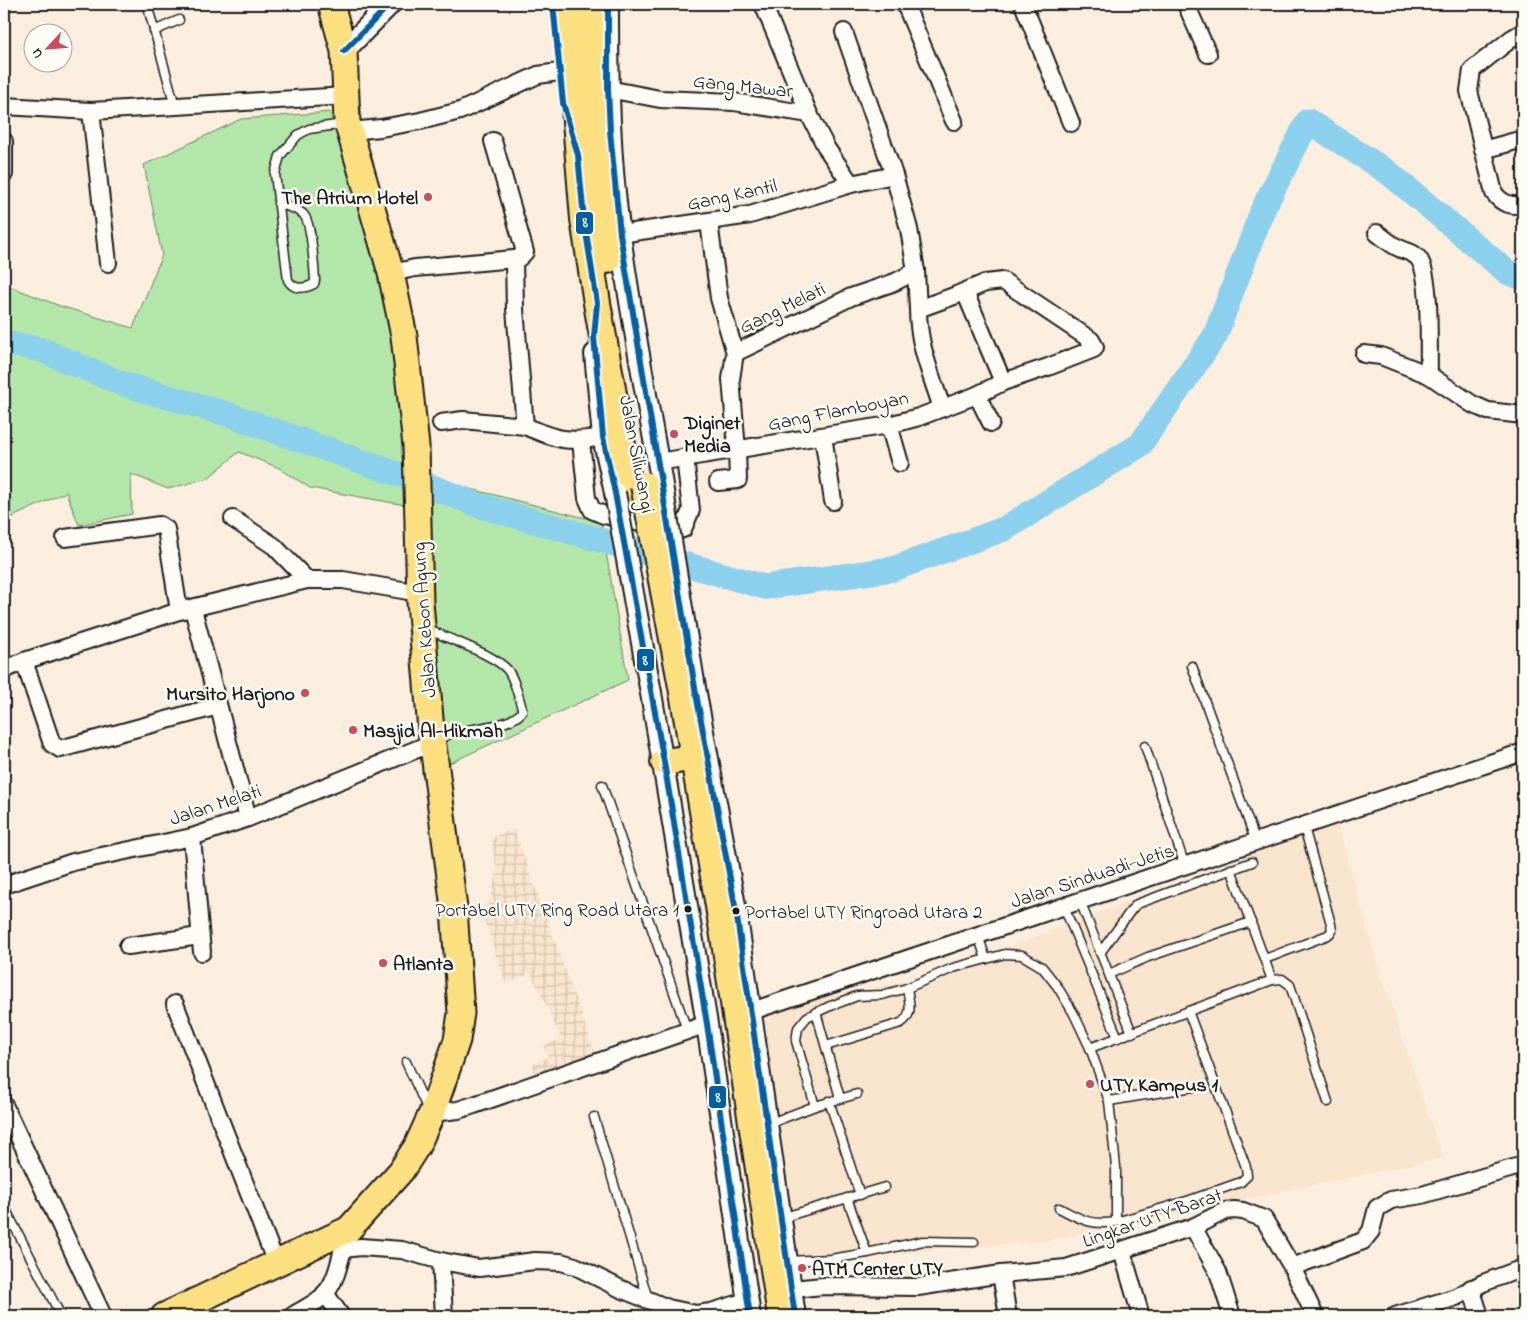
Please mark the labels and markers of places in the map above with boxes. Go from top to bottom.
place label: The Atrium Hotel [281,185,418,214]
marker: The Atrium Hotel [422,191,434,203]
place label: Diginet Media [683,410,741,462]
marker: Diginet Media [668,428,680,440]
place label: Mursito Harjono [166,681,295,710]
marker: Mursito Harjono [299,687,311,699]
place label: Masjid Al-Hikmah [363,718,503,747]
marker: Masjid Al-Hikmah [347,724,359,736]
place label: Portabel UTY Ring Road Utara 1 [436,898,679,927]
place label: Portabel UTY Ringroad Utara 2 [745,900,982,929]
marker: Portabel UTY Ring Road Utara 1 [683,904,693,914]
marker: Portabel UTY Ringroad Utara 2 [731,906,741,916]
place label: Atlanta [393,951,454,980]
marker: Atlanta [377,957,389,969]
place label: UTY Kampus 1 [1100,1072,1219,1101]
marker: UTY Kampus 1 [1084,1078,1096,1090]
place label: ATM Center UTY [812,1256,944,1285]
marker: ATM Center UTY [796,1262,808,1274]

